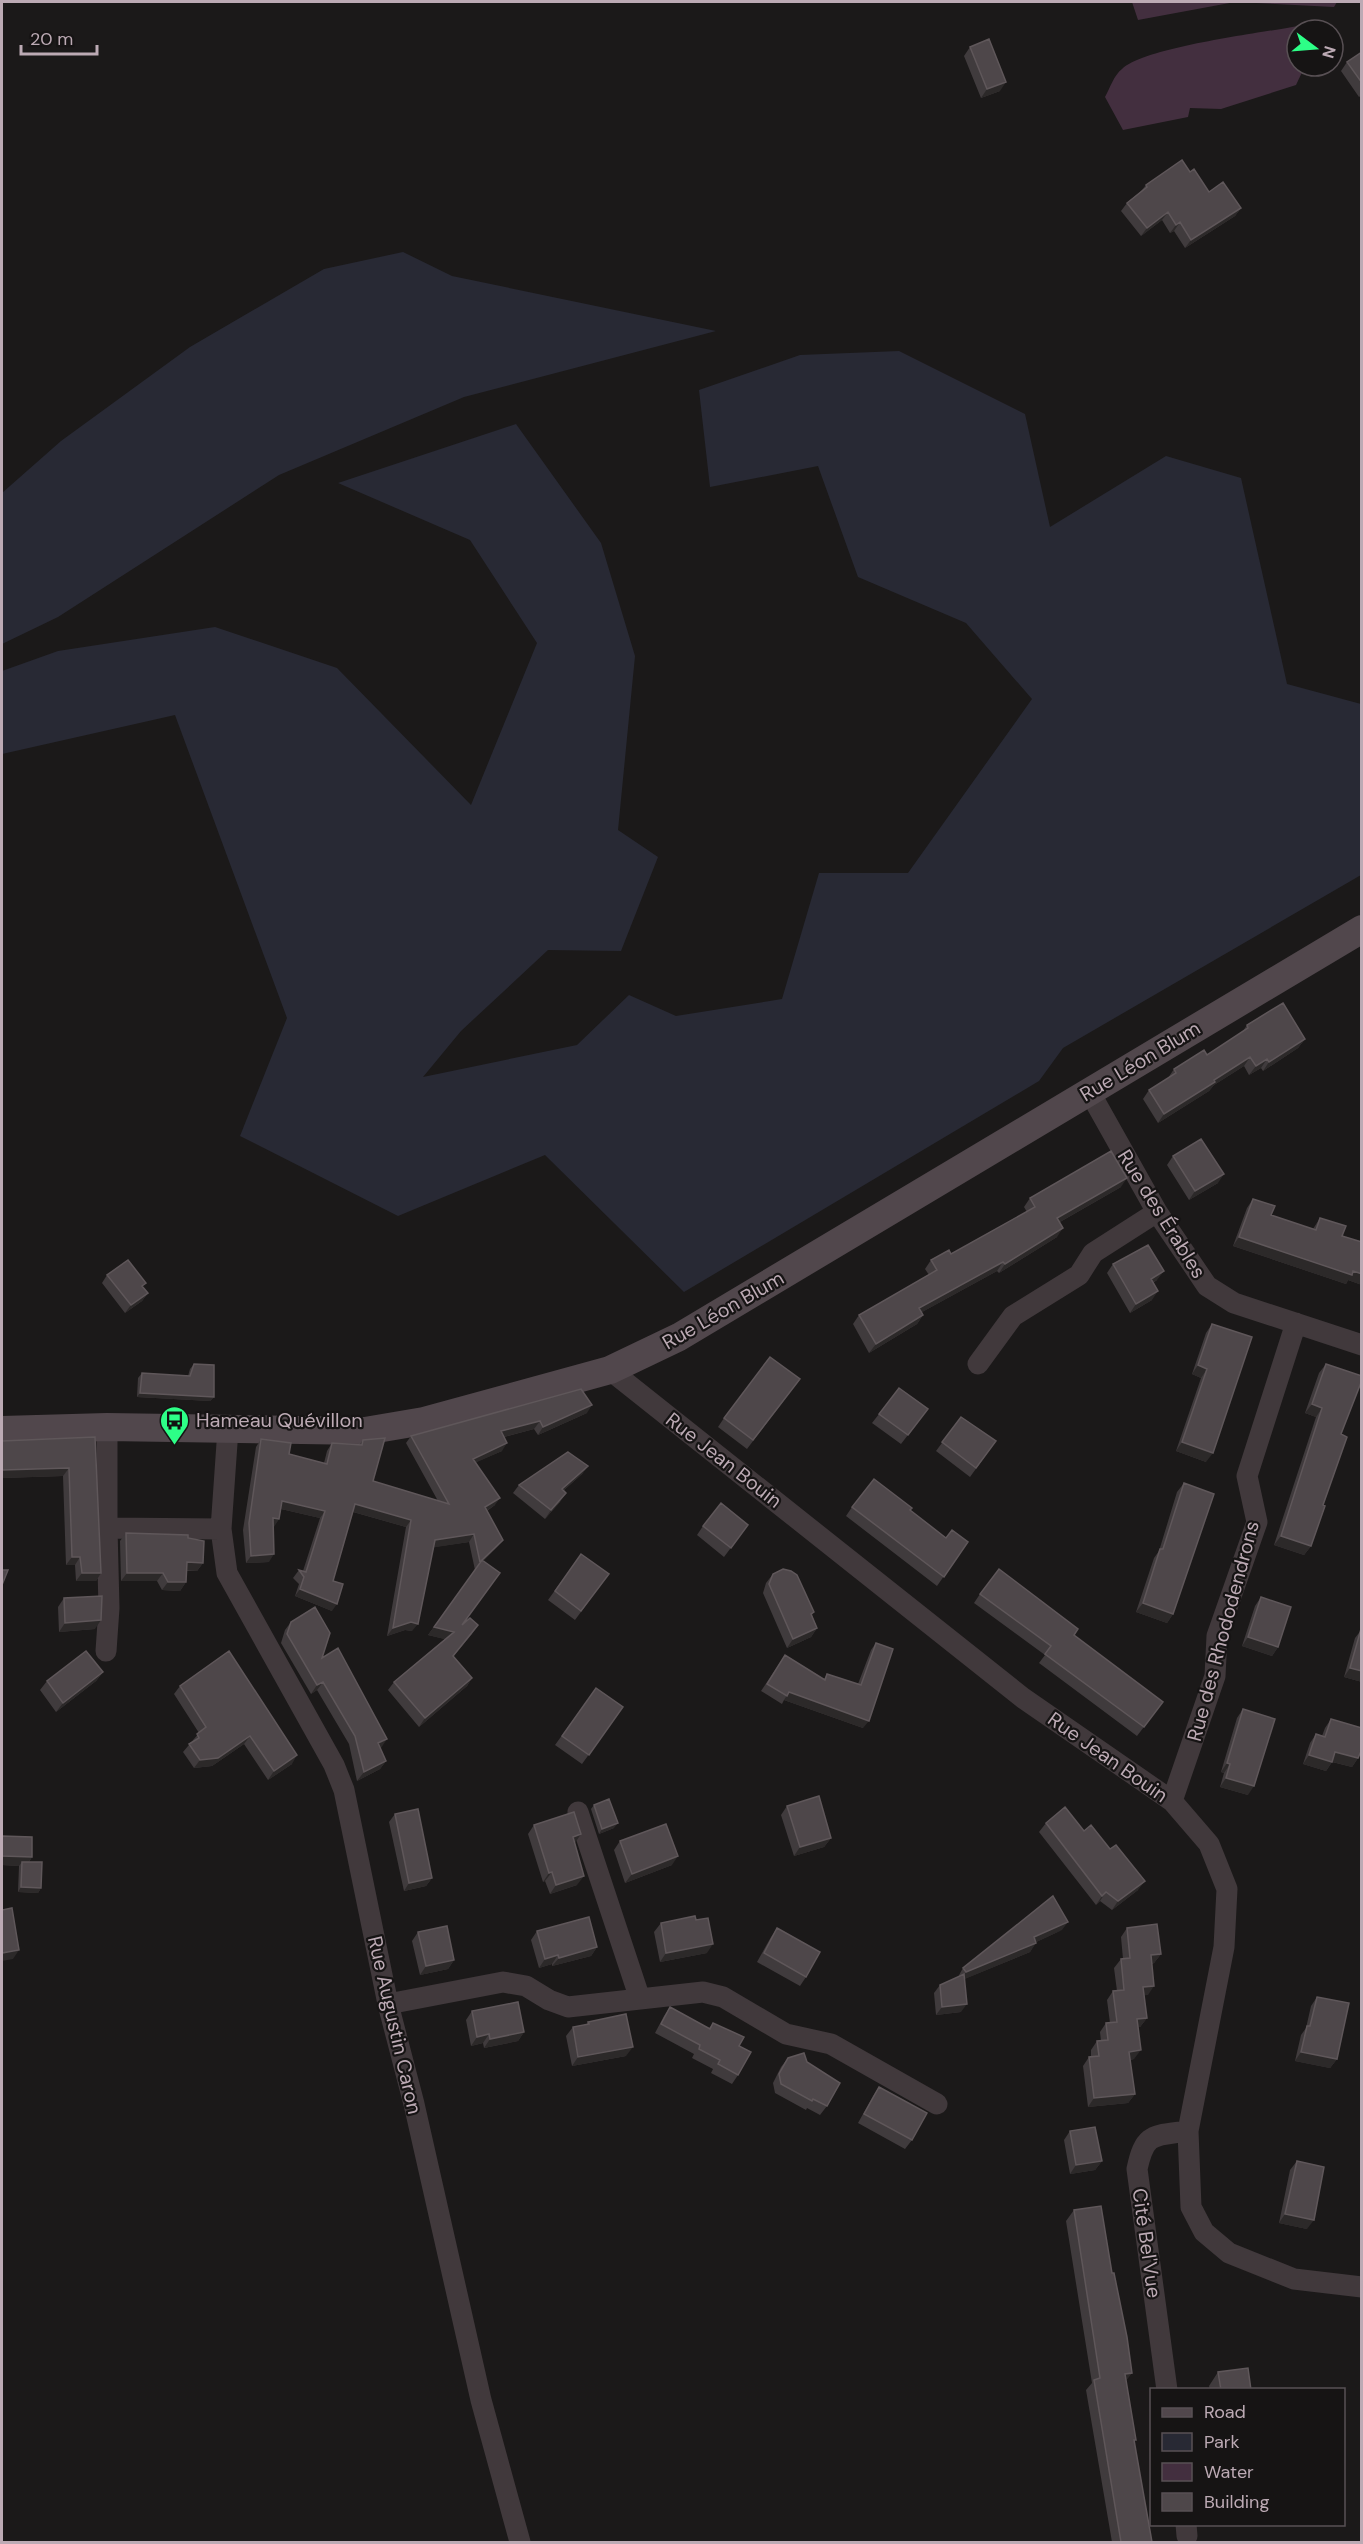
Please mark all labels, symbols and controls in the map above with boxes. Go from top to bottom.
scale bar [21,18,98,56]
north arrow [1285,18,1345,78]
text: 20 m [30,27,73,51]
text: N [1317,43,1341,61]
street label: Rue Léon Blum [1075,1015,1205,1107]
street label: Rue des Érables [1112,1145,1212,1283]
street label: Rue Léon Blum [658,1265,788,1355]
bus stop icon: Hameau Quévillon [159,1404,191,1446]
street label: Rue Jean Bouin [661,1406,787,1514]
place label: Hameau Quévillon [196,1407,363,1433]
street label: Rue des Rhododendrons [1181,1518,1265,1744]
street label: Rue Jean Bouin [1043,1706,1173,1808]
street label: Rue Augustin Caron [362,1934,428,2116]
street label: Cité Bel'Vue [1126,2187,1168,2299]
legend [1150,2388,1345,2526]
text: Road [1204,2400,1246,2424]
text: Park [1204,2430,1240,2454]
text: Water [1204,2460,1254,2484]
text: Building [1204,2490,1269,2514]

